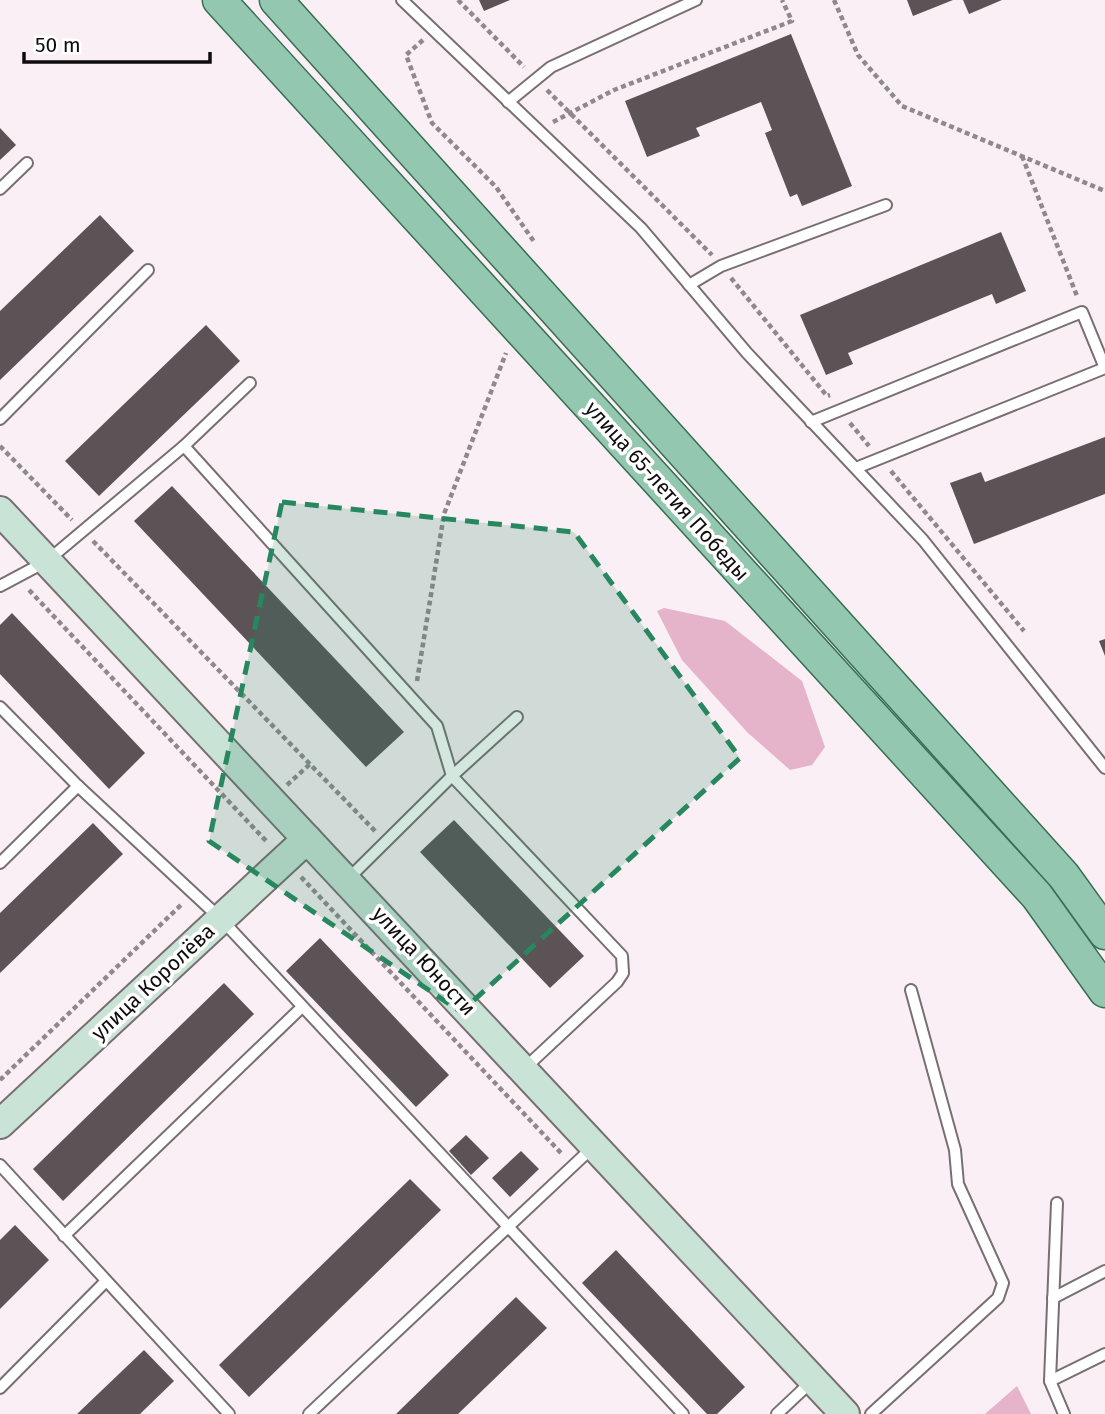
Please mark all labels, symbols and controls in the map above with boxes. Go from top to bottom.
scale bar [24,21,210,65]
text: 50 m [35,32,81,58]
street label: улица 65-летия Победы [579,396,755,586]
street label: улица Юности [367,901,481,1021]
street label: улица Королёва [86,918,220,1046]

